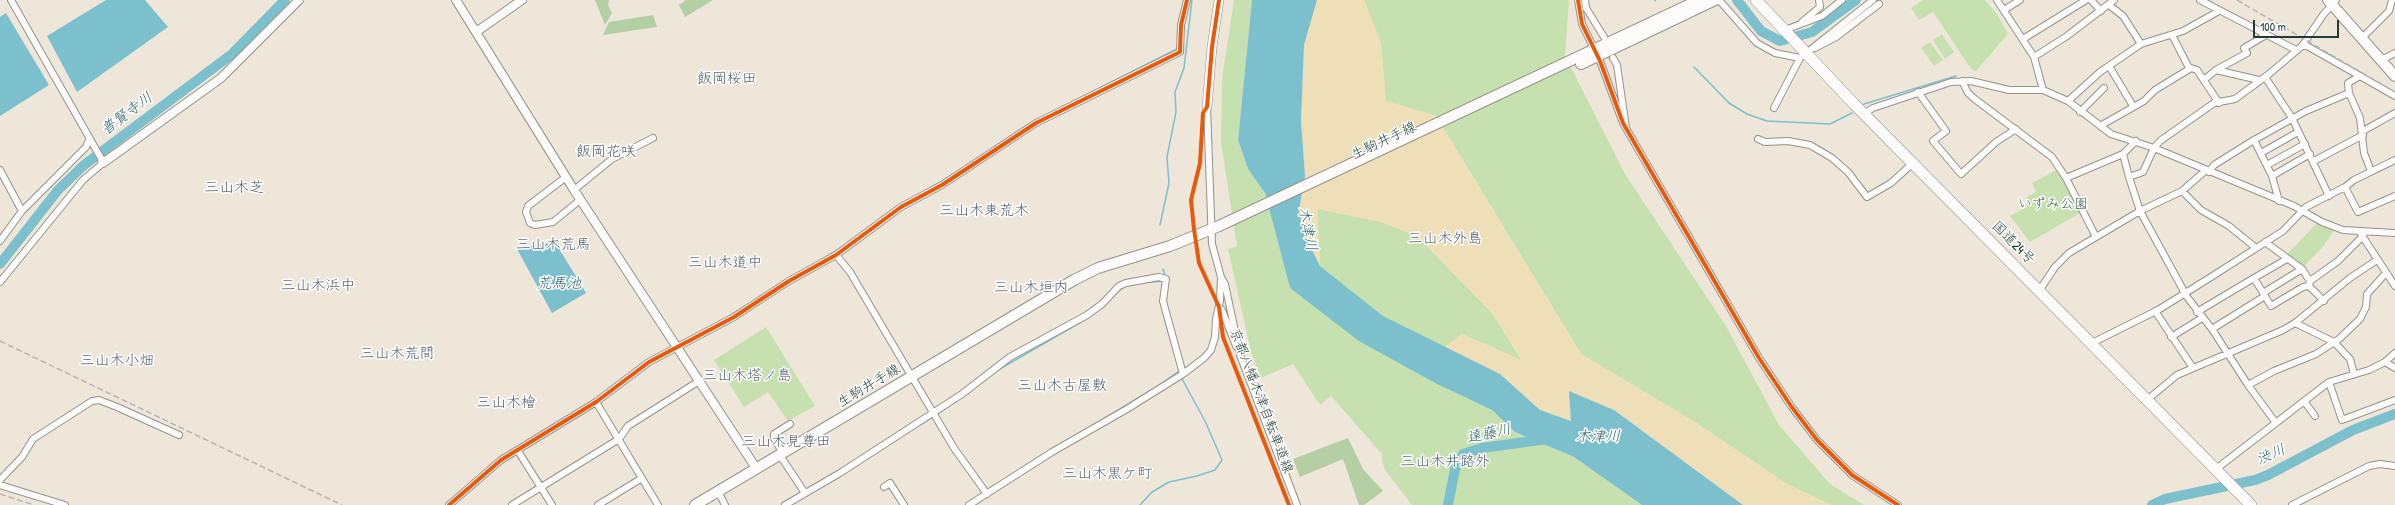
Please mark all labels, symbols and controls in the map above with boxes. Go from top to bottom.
scale bar [2255,12,2341,38]
text: 100 m [2260,18,2286,35]
district label: 飯岡桜田 [697,70,757,88]
water label: 普賢寺川 [98,89,156,139]
street label: 生駒井手線 [1349,119,1419,163]
district label: 飯岡花咲 [576,143,636,161]
district label: 三山木芝 [204,179,264,197]
park label: いずみ公園 [2018,196,2088,212]
district label: 三山木東荒木 [939,202,1029,220]
water label: 木津川 [1294,205,1320,253]
street label: 国道24号 [1988,218,2038,268]
district label: 三山木外島 [1408,230,1482,248]
district label: 三山木荒馬 [516,236,590,254]
district label: 三山木道中 [688,254,762,272]
water label: 荒馬池 [537,275,581,293]
district label: 三山木浜中 [281,277,355,295]
district label: 三山木垣内 [994,279,1068,297]
street label: 京都八幡木津自転車道線 [1226,326,1296,476]
district label: 三山木荒間 [360,345,434,363]
district label: 三山木小畑 [80,352,154,370]
street label: 生駒井手線 [835,361,903,411]
district label: 三山木塔ノ島 [702,367,792,385]
district label: 三山木古屋敷 [1017,377,1107,395]
district label: 三山木檜 [476,394,536,412]
water label: 遠藤川 [1465,421,1513,447]
water label: 木津川 [1576,428,1620,446]
district label: 三山木見尊田 [741,433,831,451]
water label: 渋川 [2254,441,2288,469]
district label: 三山木井路外 [1400,453,1490,471]
district label: 三山木黒ケ町 [1062,465,1152,483]

